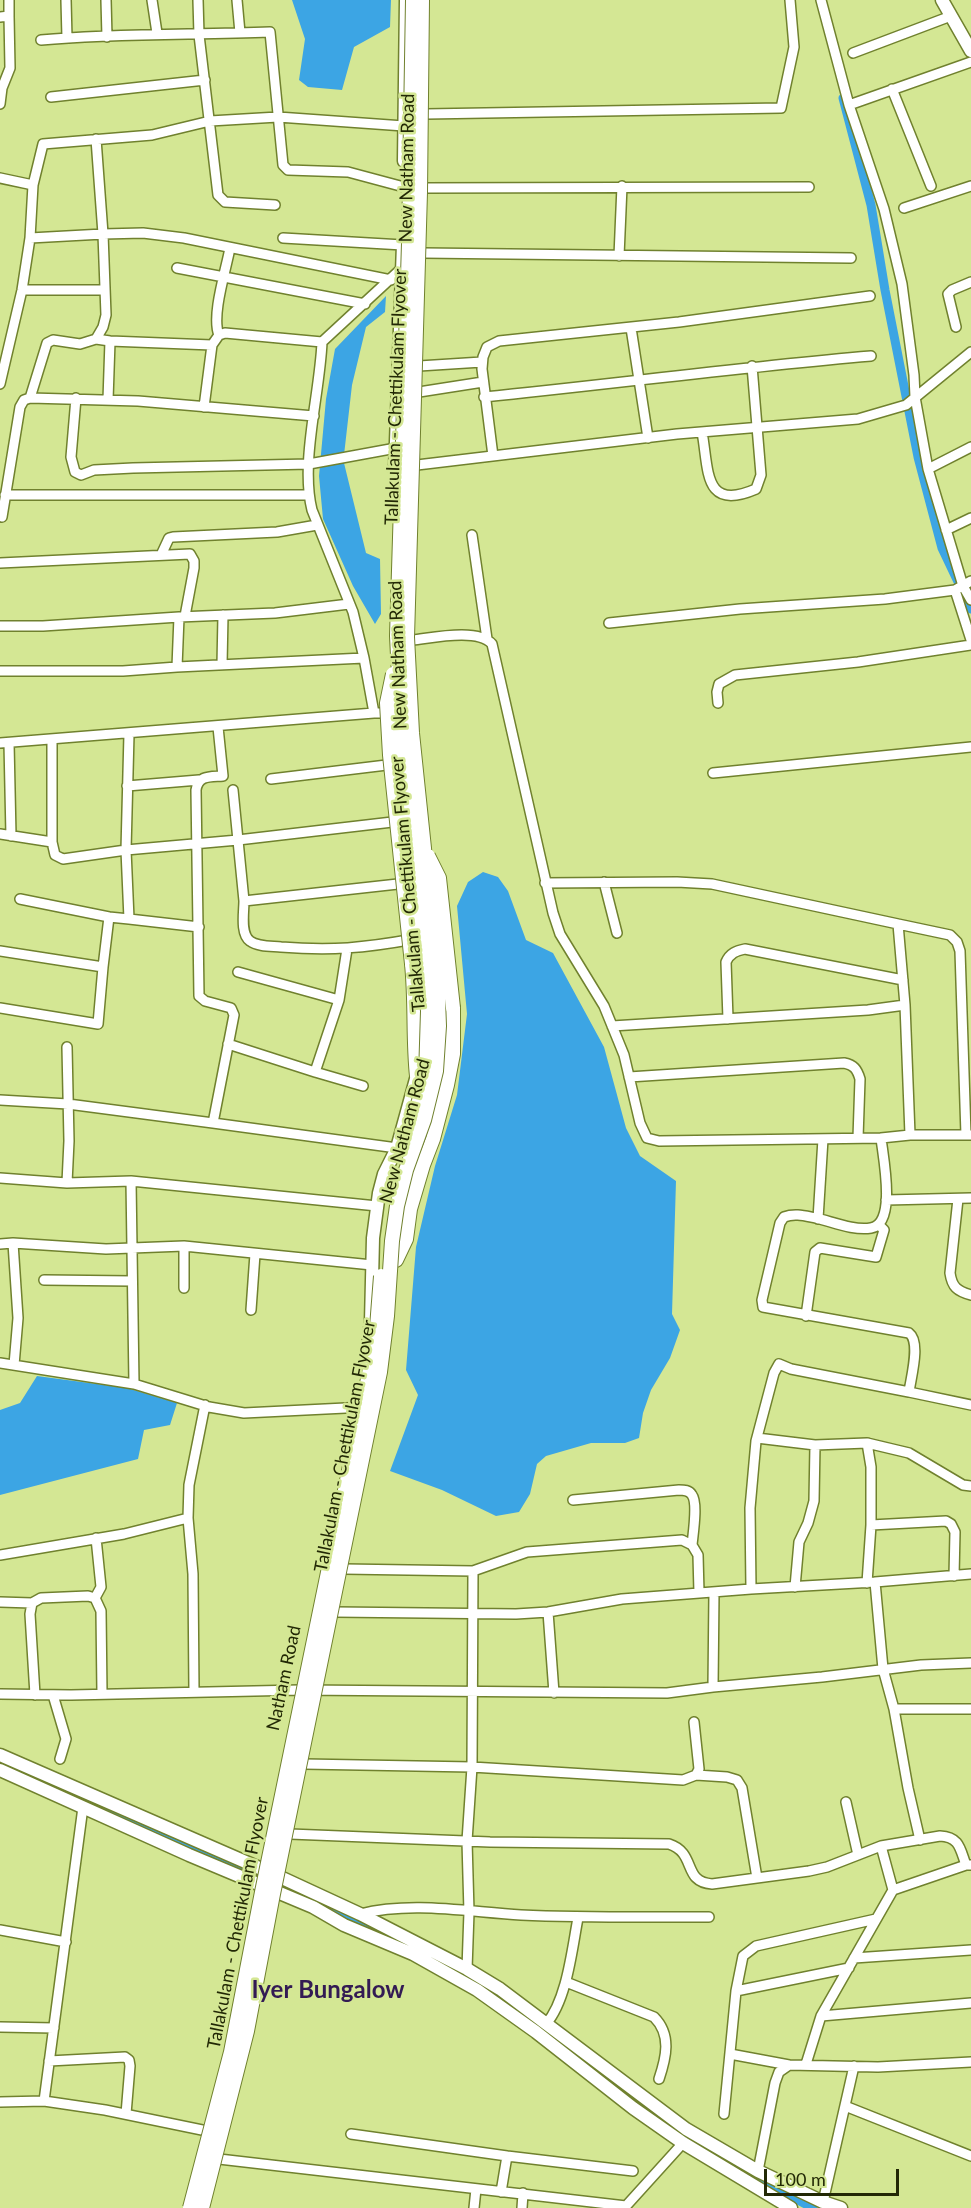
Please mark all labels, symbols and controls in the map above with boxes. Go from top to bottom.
street label: New Natham Road [395,93,419,243]
street label: Tallakulam - Chettikulam Flyover [381,268,411,526]
street label: New Natham Road [385,580,411,730]
street label: Tallakulam - Chettikulam Flyover [386,755,430,1013]
street label: New Natham Road [375,1056,435,1206]
street label: Tallakulam - Chettikulam Flyover [310,1318,380,1574]
street label: Natham Road [262,1623,306,1733]
street label: Tallakulam - Chettikulam Flyover [203,1795,273,2051]
district label: Iyer Bungalow [251,1976,405,2004]
scale bar [767,2157,902,2195]
text: 100 m [775,2168,826,2190]

